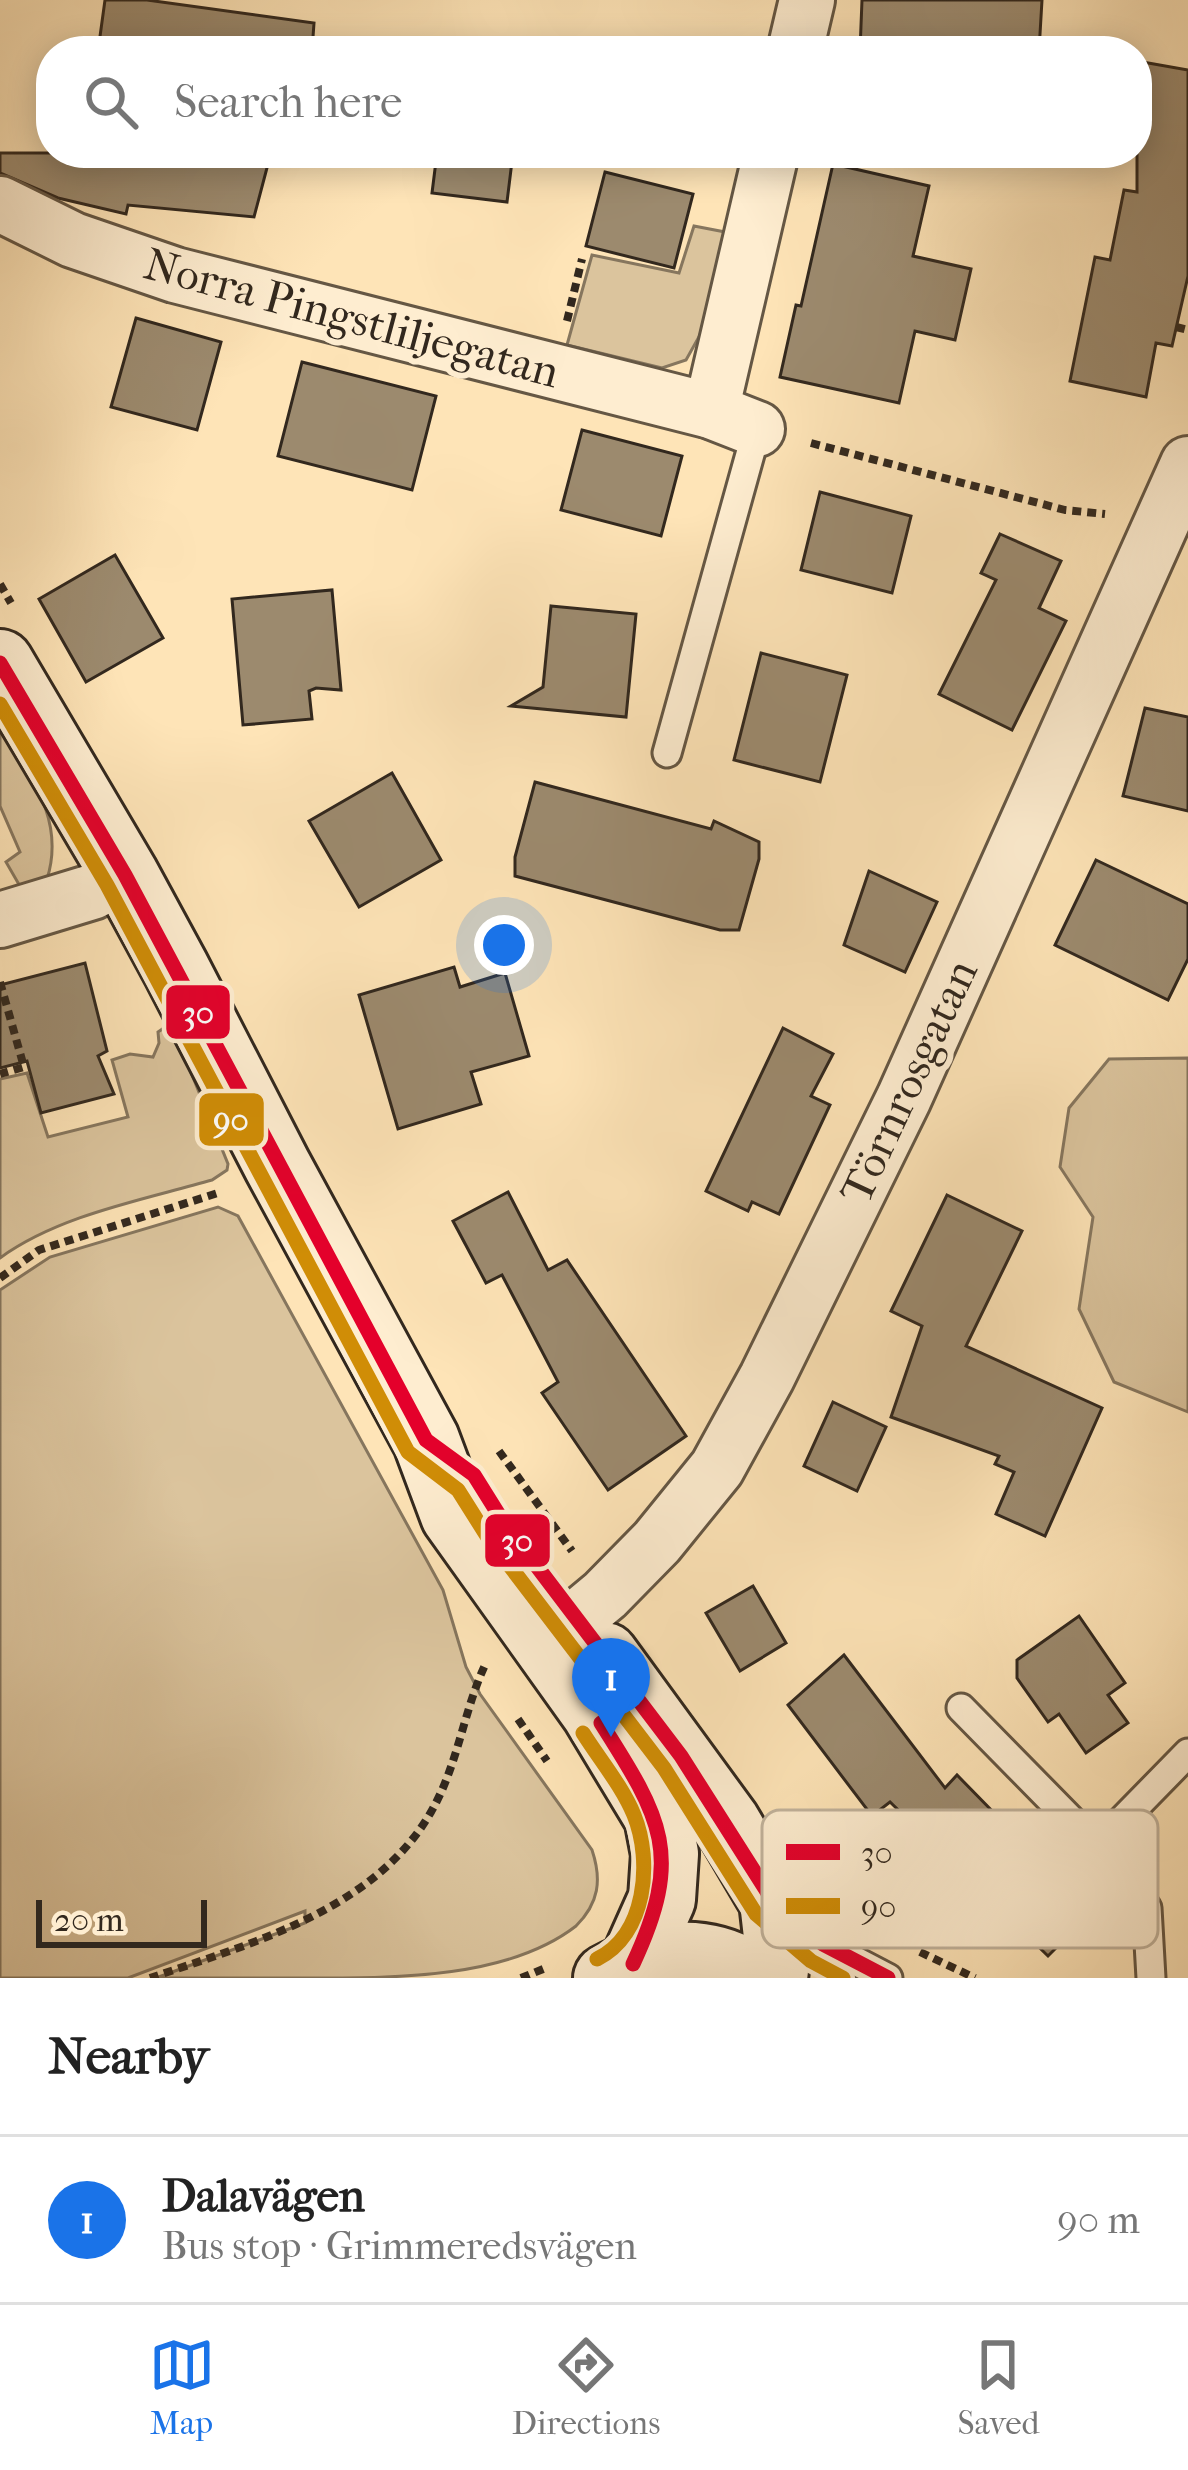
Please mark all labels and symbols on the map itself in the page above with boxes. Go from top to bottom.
street label: Norra Pingstliljegatan [138,238,565,399]
your location [474,915,534,975]
street label: Törnrosgatan [830,951,989,1212]
line badge: 30 [164,983,232,1041]
text: 30 [182,994,214,1033]
line badge: 90 [197,1091,266,1148]
text: 90 [213,1101,249,1140]
line badge: 30 [483,1512,552,1569]
text: 30 [501,1522,533,1561]
pin: 1 [572,1638,650,1737]
legend [762,1810,1158,1948]
text: 30 [861,1834,893,1873]
text: 90 [861,1888,897,1927]
scale bar [36,1894,207,1947]

